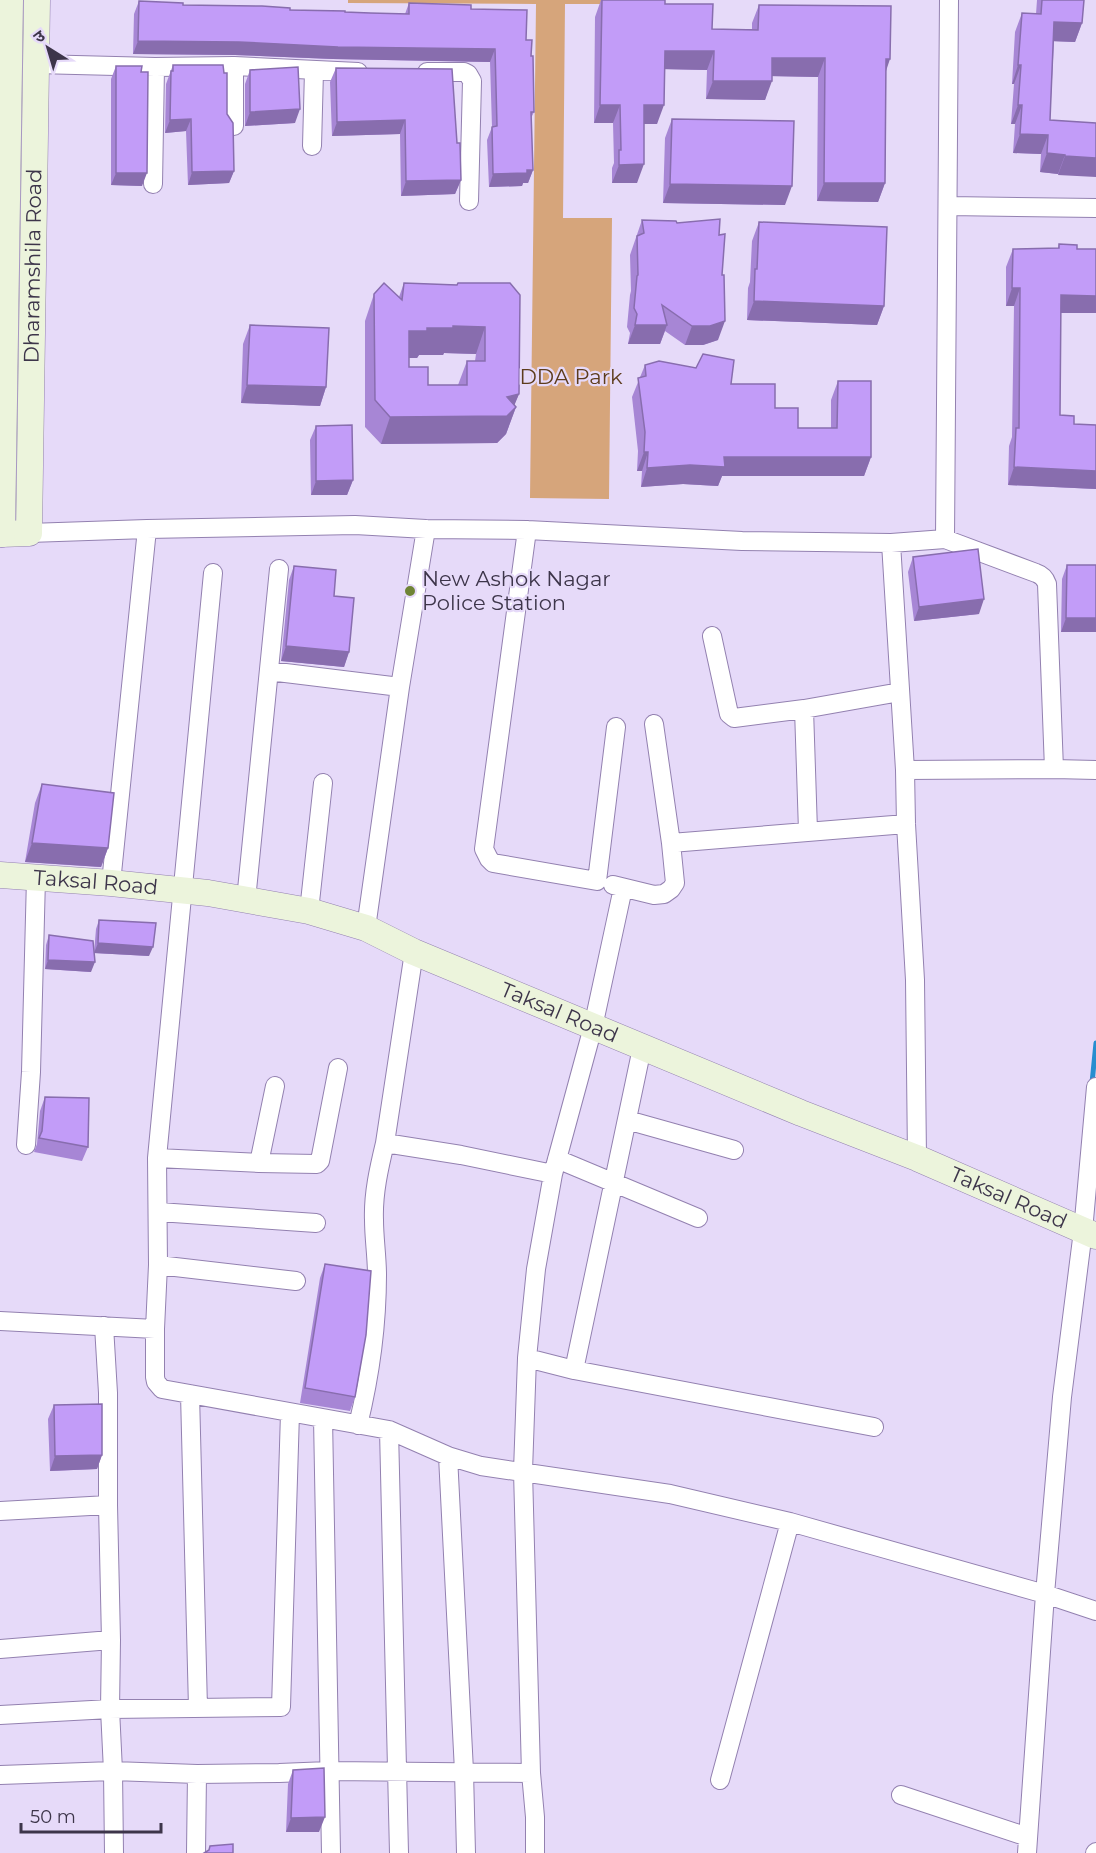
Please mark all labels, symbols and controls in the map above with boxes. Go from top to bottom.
north arrow [18,18,78,78]
text: उ [30,26,49,47]
street label: Dharamshila Road [19,168,46,364]
park label: DDA Park [519,364,623,389]
place label: New Ashok Nagar Police Station [422,566,611,615]
marker: New Ashok Nagar Police Station [403,584,417,598]
street label: Taksal Road [33,864,159,900]
street label: Taksal Road [497,977,622,1048]
street label: Taksal Road [947,1161,1071,1234]
scale bar [21,1796,160,1834]
text: 50 m [30,1806,76,1828]

